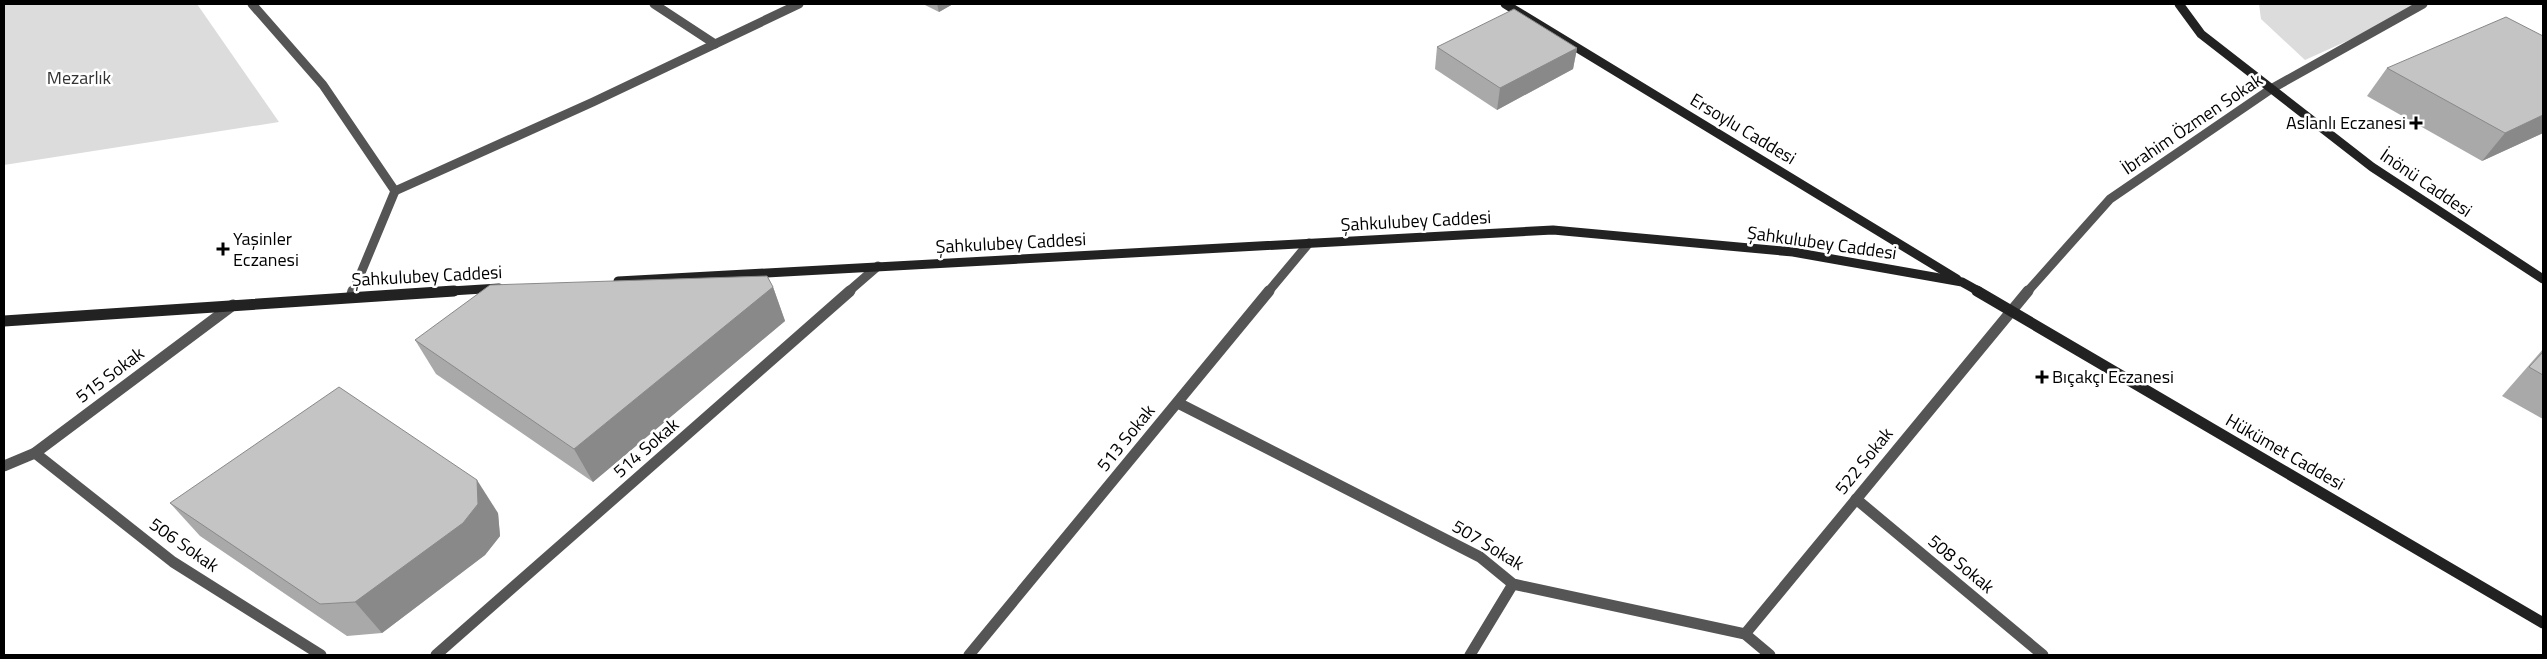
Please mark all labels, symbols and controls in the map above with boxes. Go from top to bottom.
park label: Mezarlık [47,64,112,91]
street label: İbrahim Özmen Sokak [2116,66,2268,181]
street label: Ersoylu Caddesi [1685,86,1801,171]
place label: Aslanlı Eczanesi [2286,109,2406,136]
marker: Aslanlı Eczanesi [2410,117,2422,129]
street label: İnönü Caddesi [2375,142,2478,223]
street label: Şahkulubey Caddesi [1340,203,1492,238]
street label: Şahkulubey Caddesi [1746,219,1899,266]
place label: Yaşinler Eczanesi [233,225,299,273]
street label: Şahkulubey Caddesi [935,225,1087,260]
marker: Yaşinler Eczanesi [217,243,229,255]
street label: Şahkulubey Caddesi [351,258,503,293]
street label: 515 Sokak [70,340,150,409]
place label: Bıçakçı Eczanesi [2052,363,2174,390]
marker: Bıçakçı Eczanesi [2036,371,2048,383]
street label: 513 Sokak [1090,398,1161,477]
street label: Hükümet Caddesi [2221,406,2350,497]
street label: 514 Sokak [607,411,685,484]
street label: 522 Sokak [1828,421,1899,500]
street label: 506 Sokak [144,511,225,579]
street label: 507 Sokak [1447,512,1530,577]
street label: 508 Sokak [1922,528,2001,600]

